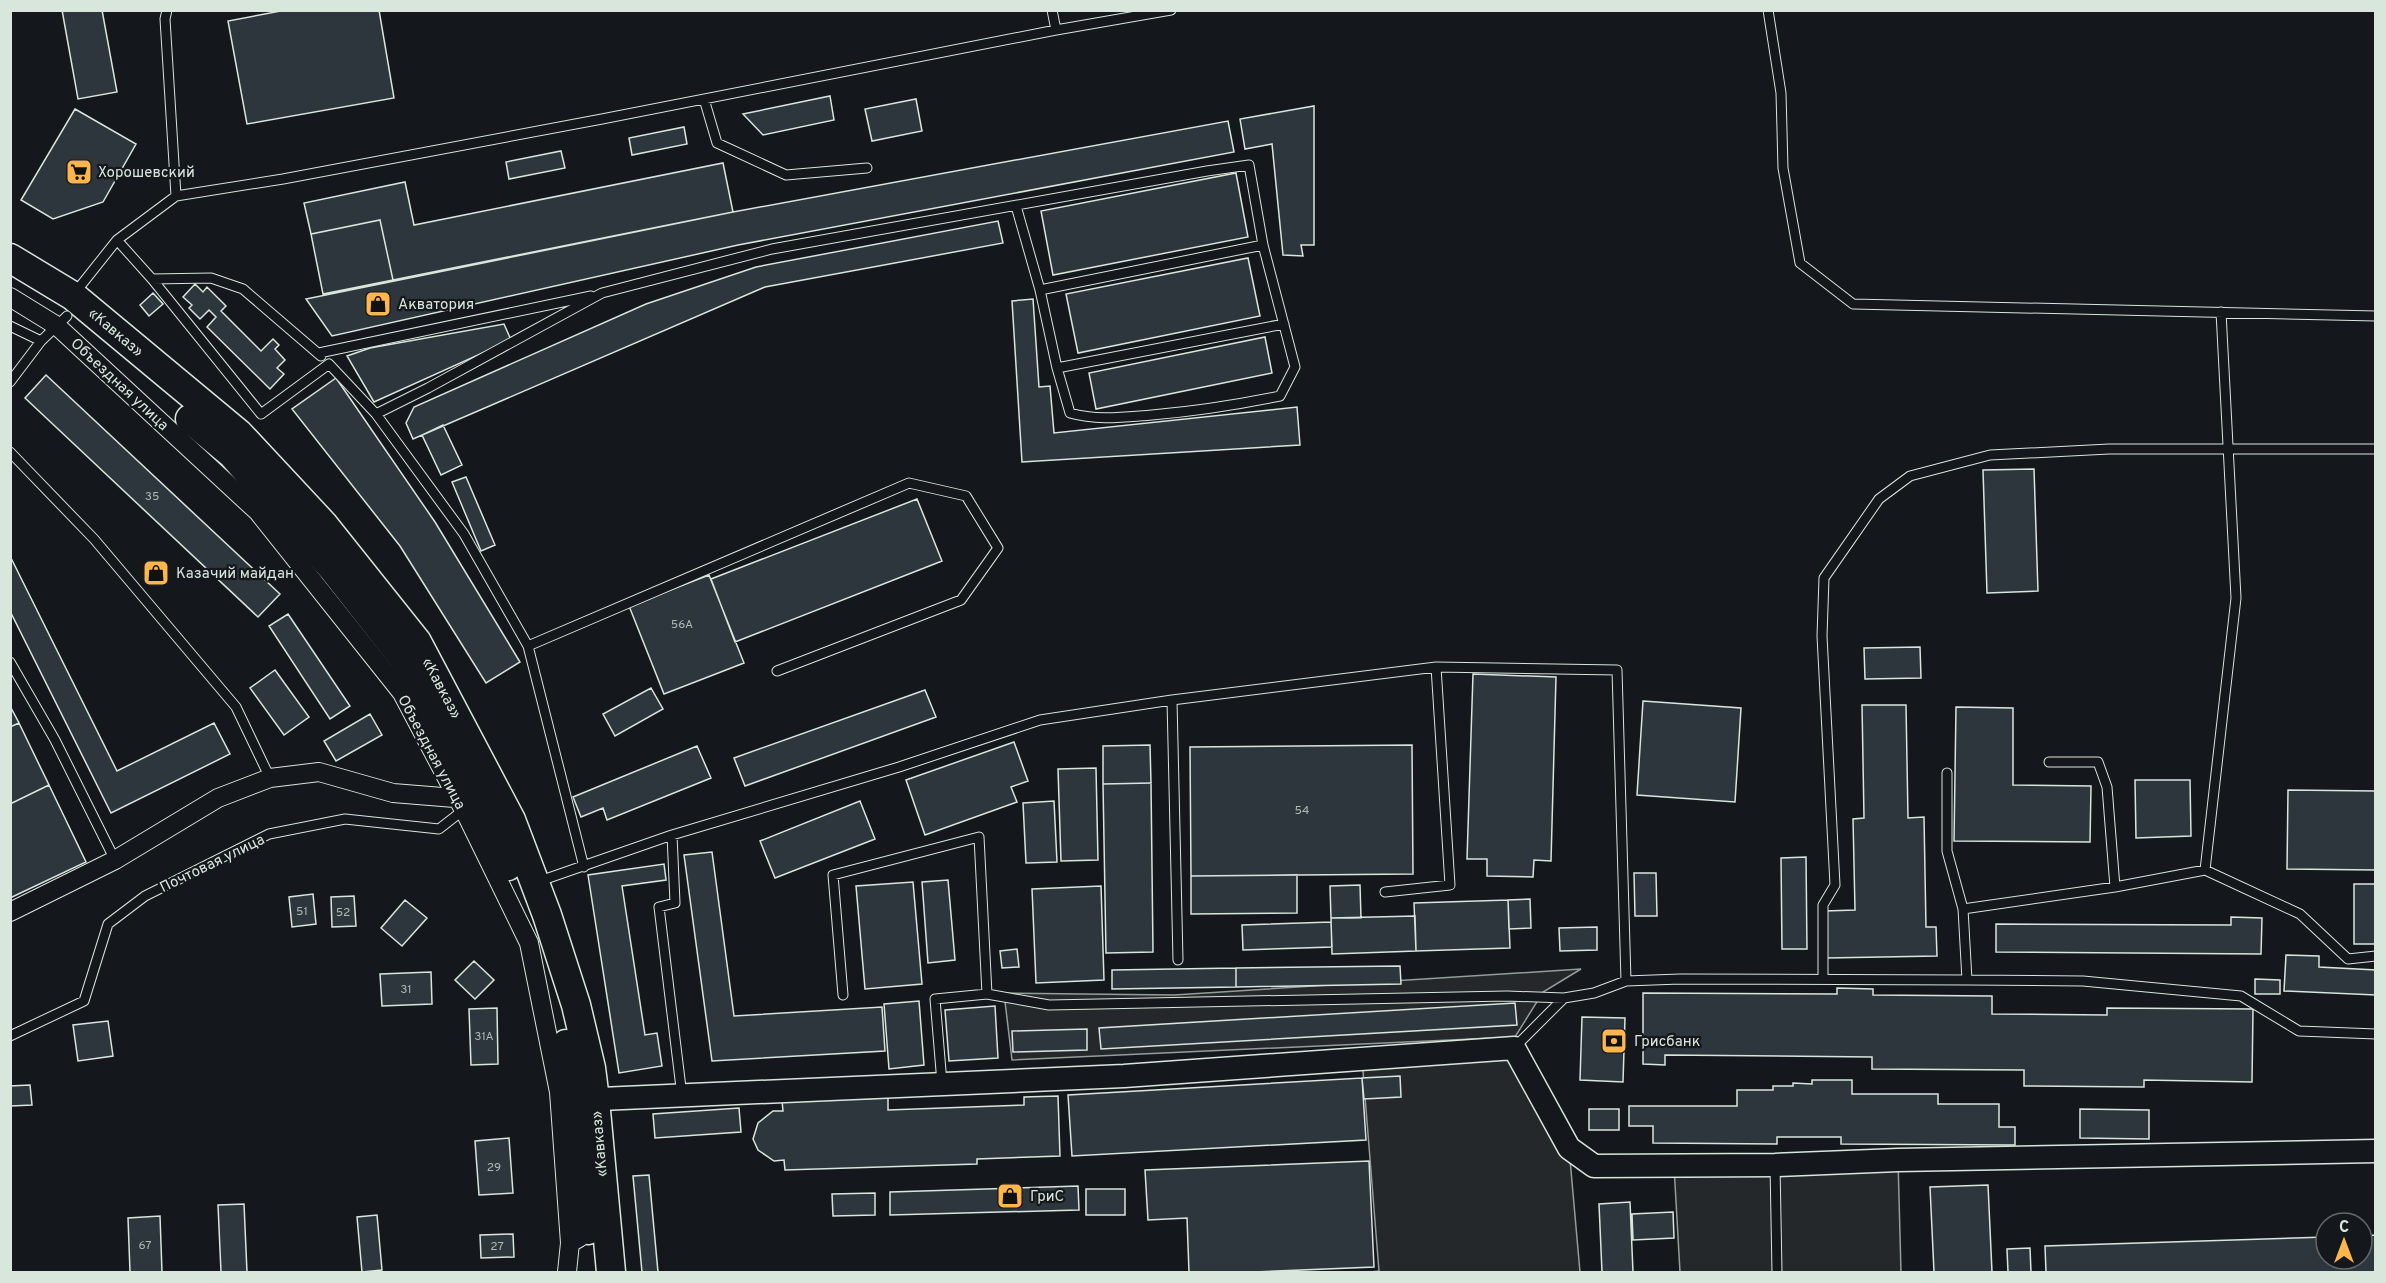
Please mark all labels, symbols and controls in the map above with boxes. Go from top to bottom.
supermarket icon: Хорошевский [64,157,94,187]
place label: Хорошевский [98,164,195,183]
shop icon: Акватория [363,289,393,319]
place label: Акватория [398,296,474,315]
street label: «Кавказ» [84,305,147,362]
street label: Объездная улица [66,335,172,435]
house number: 35 [145,489,159,505]
shop icon: Казачий майдан [141,558,171,588]
place label: Казачий майдан [176,565,294,584]
house number: 56А [671,617,693,633]
street label: «Кавказ» [417,655,465,723]
street label: Объездная улица [392,692,469,813]
house number: 54 [1294,803,1310,819]
street label: Почтовая улица [157,831,268,898]
house number: 51 [296,904,308,920]
house number: 52 [336,905,350,921]
house number: 31 [400,982,412,998]
bank icon: Грисбанк [1599,1026,1629,1056]
house number: 31А [474,1029,494,1045]
place label: Грисбанк [1634,1033,1700,1052]
street label: «Кавказ» [588,1110,613,1178]
house number: 29 [487,1160,501,1176]
shop icon: ГриС [995,1181,1025,1211]
place label: ГриС [1030,1188,1064,1207]
north arrow [2314,1211,2374,1271]
text: С [2339,1218,2349,1238]
house number: 67 [138,1238,152,1254]
house number: 27 [490,1239,504,1255]

